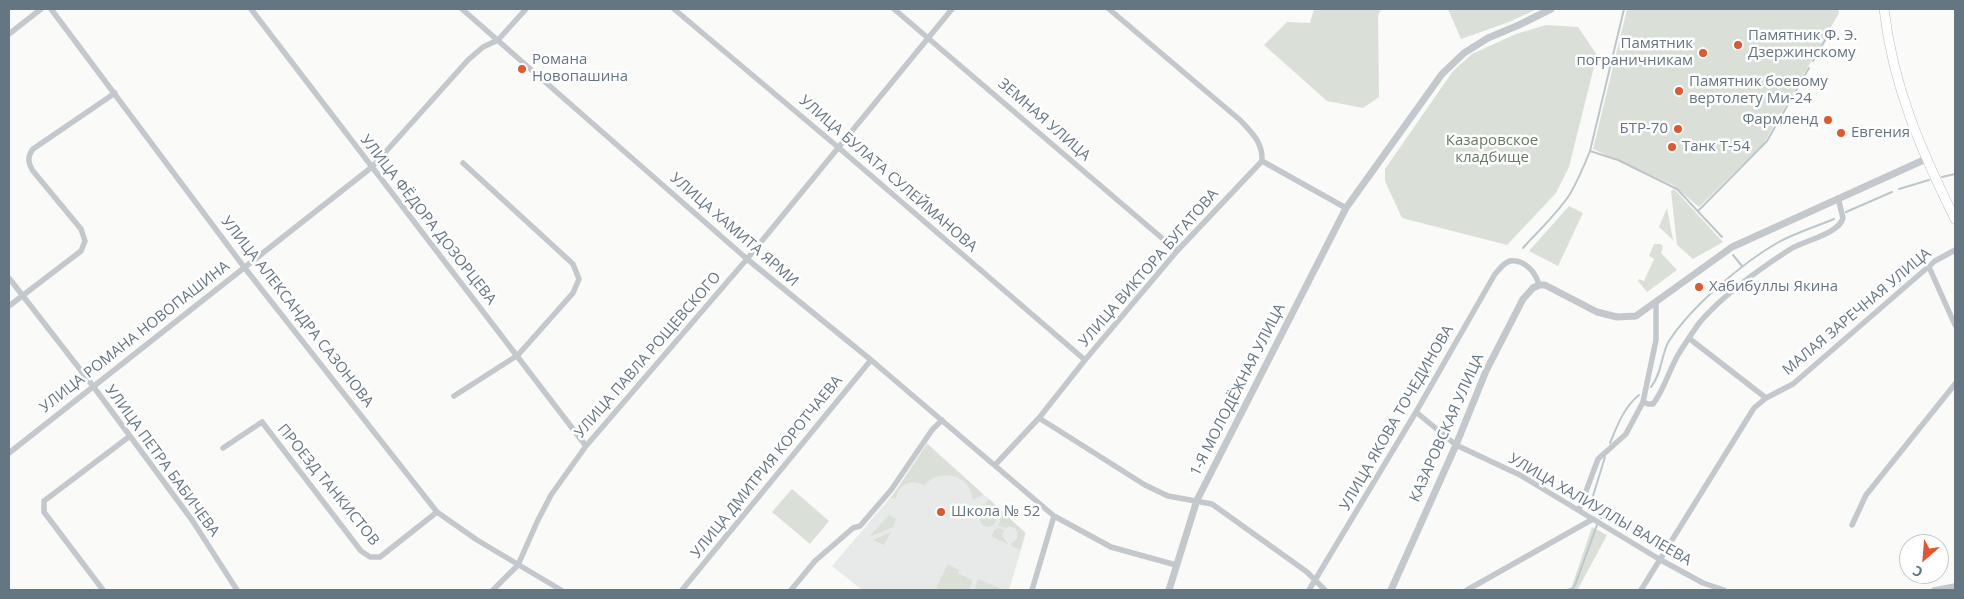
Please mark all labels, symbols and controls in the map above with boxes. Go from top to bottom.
place label: Памятник Ф. Э. Дзержинскому [1748,27,1857,62]
place label: Памятник пограничникам [1576,35,1693,70]
marker: Памятник Ф. Э. Дзержинскому [1732,39,1744,51]
marker: Памятник пограничникам [1697,47,1709,59]
place label: Романа Новопашина [532,51,628,86]
marker: Романа Новопашина [516,63,528,75]
place label: Памятник боевому вертолету Ми-24 [1689,73,1828,108]
street label: ЗЕМНАЯ УЛИЦА [994,75,1094,165]
marker: Памятник боевому вертолету Ми-24 [1673,85,1685,97]
street label: УЛИЦА БУЛАТА СУЛЕЙМАНОВА [795,92,981,256]
place label: Фармленд [1742,111,1818,129]
marker: Фармленд [1822,114,1834,126]
place label: БТР-70 [1620,120,1668,138]
marker: БТР-70 [1672,123,1684,135]
place label: Евгения [1851,124,1910,142]
marker: Евгения [1835,127,1847,139]
street label: УЛИЦА ФЁДОРА ДОЗОРЦЕВА [356,132,500,308]
park label: Казаровское кладбище [1446,132,1538,167]
place label: Танк Т-54 [1682,138,1750,156]
marker: Танк Т-54 [1666,141,1678,153]
street label: УЛИЦА ХАМИТА ЯРМИ [666,170,802,290]
street label: УЛИЦА ВИКТОРА БУГАТОВА [1076,185,1222,351]
street label: УЛИЦА АЛЕКСАНДРА САЗОНОВА [217,213,377,411]
street label: МАЛАЯ ЗАРЕЧНАЯ УЛИЦА [1779,245,1935,379]
street label: УЛИЦА РОМАНА НОВОПАШИНА [37,257,233,417]
street label: УЛИЦА ПАВЛА РОЩЕВСКОГО [571,268,725,442]
place label: Хабибуллы Якина [1709,278,1838,296]
marker: Хабибуллы Якина [1693,281,1705,293]
street label: 1-Я МОЛОДЁЖНАЯ УЛИЦА [1187,301,1289,479]
street label: УЛИЦА ЯКОВА ТОЧЕДИНОВА [1336,322,1458,514]
street label: КАЗАРОВСКАЯ УЛИЦА [1406,351,1488,505]
street label: УЛИЦА ДМИТРИЯ КОРОТЧАЕВА [688,372,846,562]
street label: УЛИЦА ПЕТРА БАБИЧЕВА [101,382,223,540]
street label: ПРОЕЗД ТАНКИСТОВ [273,421,383,549]
street label: УЛИЦА ХАЛИУЛЛЫ ВАЛЕЕВА [1505,450,1695,570]
place label: Школа № 52 [951,503,1040,521]
marker: Школа № 52 [935,506,947,518]
north arrow [1899,534,1949,584]
text: С [1909,561,1926,582]

